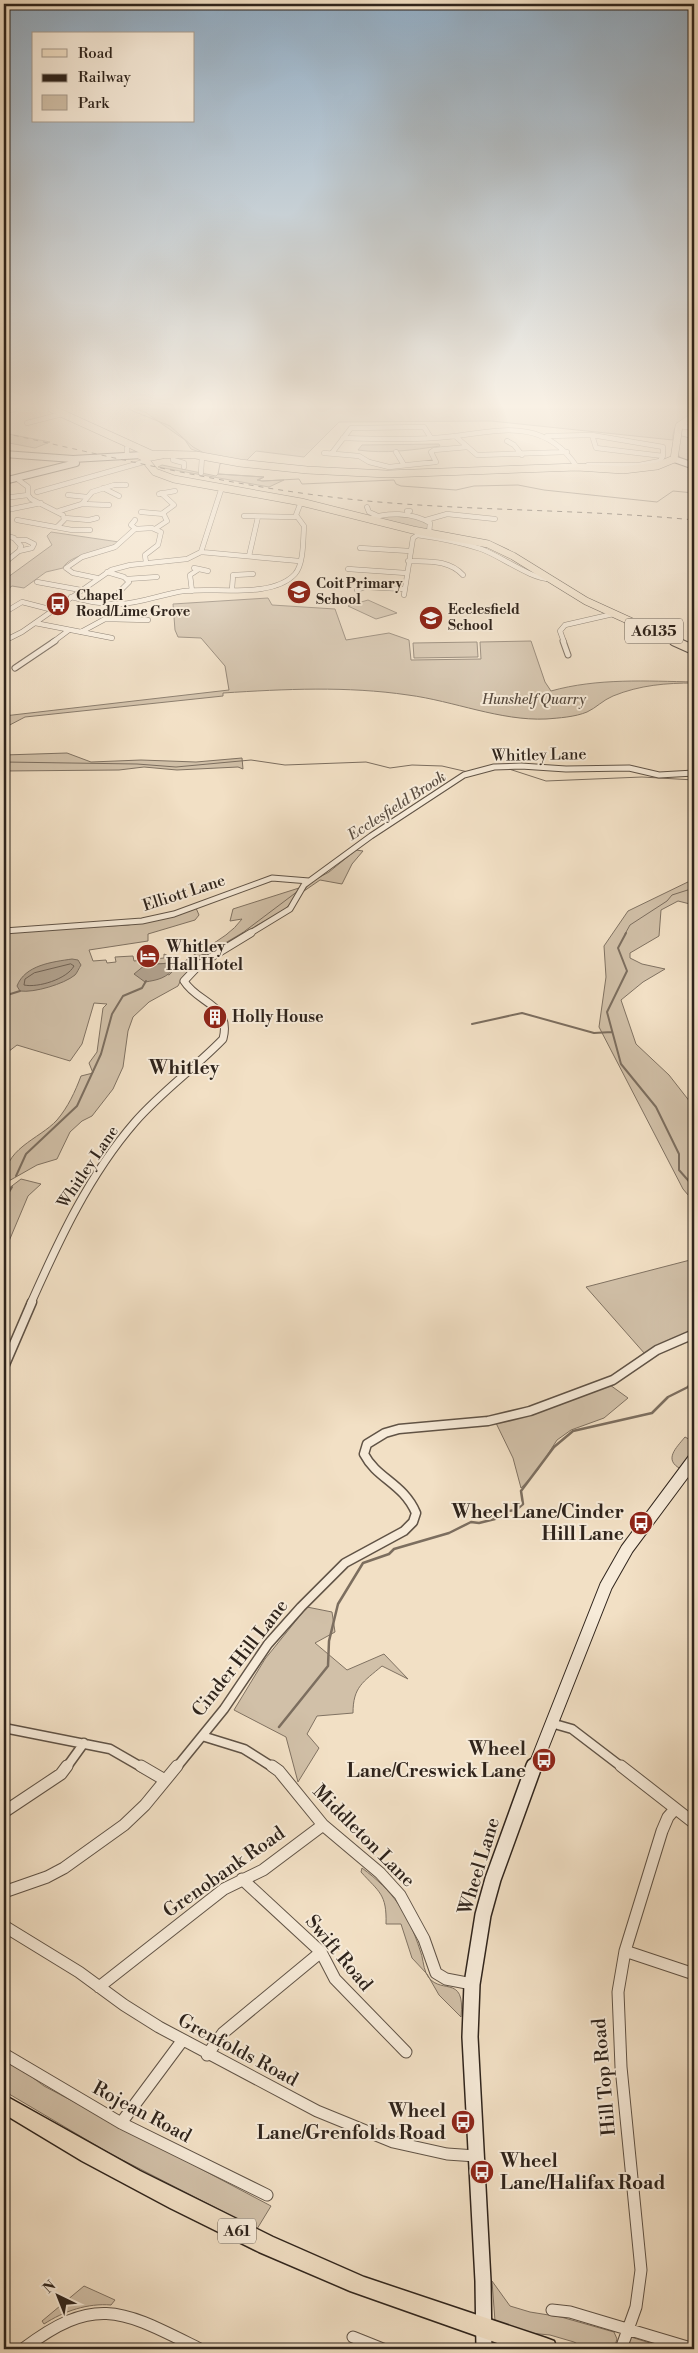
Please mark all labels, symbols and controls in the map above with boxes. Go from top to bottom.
legend [32,32,195,122]
text: Road [78,44,113,63]
text: Railway [78,68,132,87]
text: Park [78,94,110,113]
place label: Coit Primary School [316,575,404,609]
school or university icon: Coit Primary School [286,579,312,605]
place label: Chapel Road/Lime Grove [76,587,191,621]
bus stop icon: Chapel Road/Lime Grove [45,591,71,617]
place label: Ecclesfield School [448,601,520,635]
school or university icon: Ecclesfield School [418,605,444,631]
road number: A6135 [625,618,683,644]
park label: Hunshelf Quarry [481,691,587,709]
street label: Whitley Lane [490,744,587,766]
water label: Ecclesfield Brook [344,767,450,845]
street label: Elliott Lane [140,870,228,916]
place label: Whitley Hall Hotel [165,937,244,975]
hotel icon: Whitley Hall Hotel [135,943,161,969]
building icon: Holly House [202,1004,228,1030]
place label: Holly House [232,1007,324,1027]
district label: Whitley [148,1056,220,1080]
street label: Whitley Lane [53,1122,123,1213]
place label: Wheel Lane/Cinder Hill Lane [450,1500,624,1546]
bus stop icon: Wheel Lane/Cinder Hill Lane [628,1510,654,1536]
street label: Cinder Hill Lane [187,1594,293,1722]
place label: Wheel Lane/Creswick Lane [347,1737,526,1783]
bus stop icon: Wheel Lane/Creswick Lane [531,1747,557,1773]
street label: Middleton Lane [308,1780,420,1892]
street label: Wheel Lane [453,1814,505,1918]
street label: Grenobank Road [158,1821,290,1923]
street label: Swift Road [300,1910,378,1996]
street label: Grenfolds Road [174,2008,302,2092]
street label: Hill Top Road [587,2017,621,2137]
street label: Rojean Road [88,2076,196,2148]
place label: Wheel Lane/Grenfolds Road [257,2099,446,2145]
bus stop icon: Wheel Lane/Grenfolds Road [450,2109,476,2135]
place label: Wheel Lane/Halifax Road [499,2149,665,2195]
bus stop icon: Wheel Lane/Halifax Road [469,2159,495,2185]
road number: A61 [218,2218,256,2244]
north arrow [32,2270,82,2320]
text: N [40,2277,60,2298]

